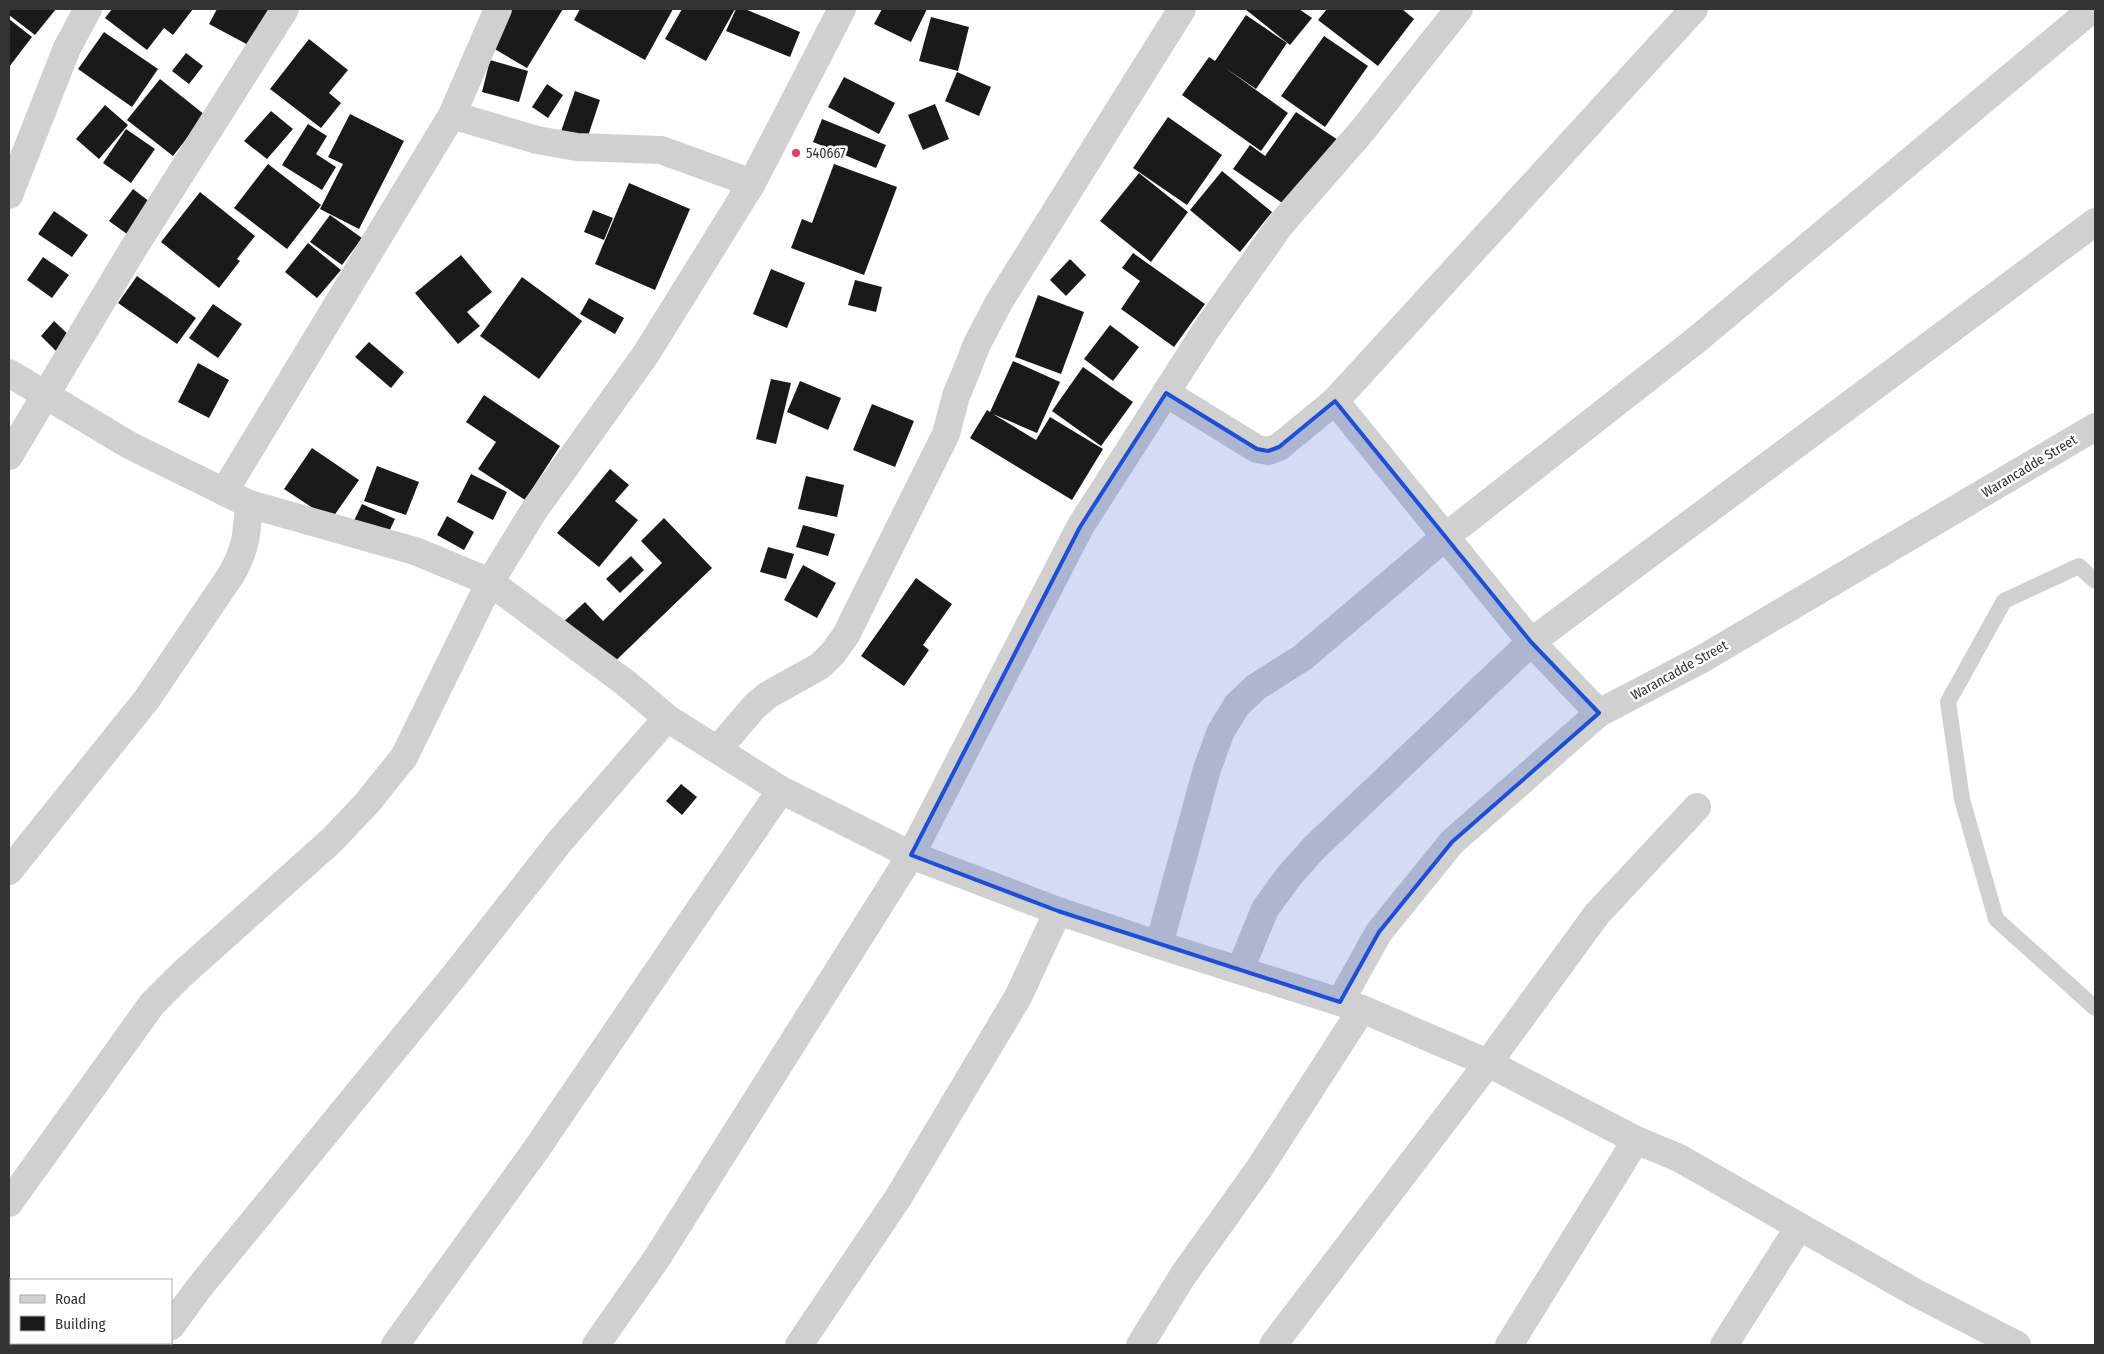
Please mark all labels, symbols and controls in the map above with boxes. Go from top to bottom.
place label: 540667 [806,145,846,162]
marker: 540667 [790,147,802,159]
street label: Warancadde Street [1979,431,2080,502]
street label: Warancadde Street [1628,637,1731,704]
legend [10,1279,172,1344]
text: Road [55,1290,86,1308]
text: Building [55,1315,106,1333]

